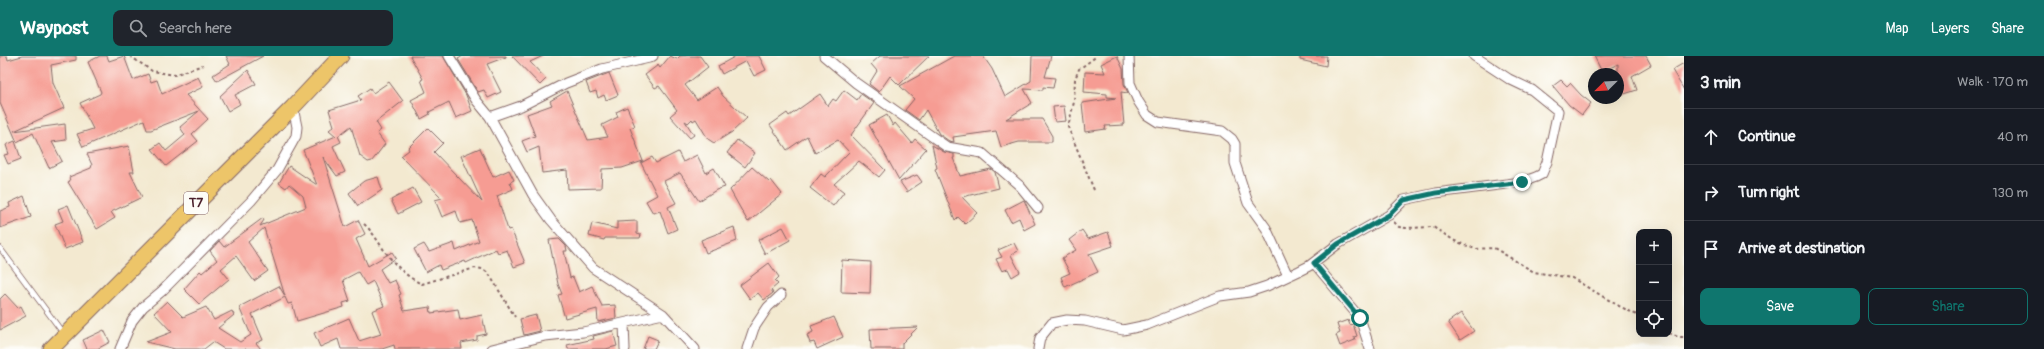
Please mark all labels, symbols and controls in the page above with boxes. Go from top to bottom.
search box [113,10,393,46]
text: Waypost [20,16,89,40]
icon: search [127,17,149,39]
text: Search here [159,19,232,38]
text: Map [1886,20,1909,37]
text: Layers [1931,20,1969,37]
text: Share [1991,20,2024,37]
north arrow [1588,68,1624,104]
text: 3 min [1700,72,1741,93]
text: Walk · 170 m [1957,74,2028,90]
icon: ahead [1700,126,1722,148]
text: Continue [1738,127,1796,146]
text: 40 m [1997,129,2028,145]
route end [1513,173,1531,191]
icon: right [1700,182,1722,204]
text: Turn right [1738,183,1799,202]
text: 130 m [1992,185,2028,201]
road number: T7 [184,192,208,214]
map controls [1636,229,1672,337]
button: + [1636,229,1672,265]
icon: arrive [1700,238,1722,260]
text: Arrive at destination [1738,239,1865,258]
button: − [1636,265,1672,301]
button: Save [1700,288,1860,325]
button: Share [1868,288,2028,325]
button: locate [1636,301,1672,337]
route start [1351,309,1369,327]

